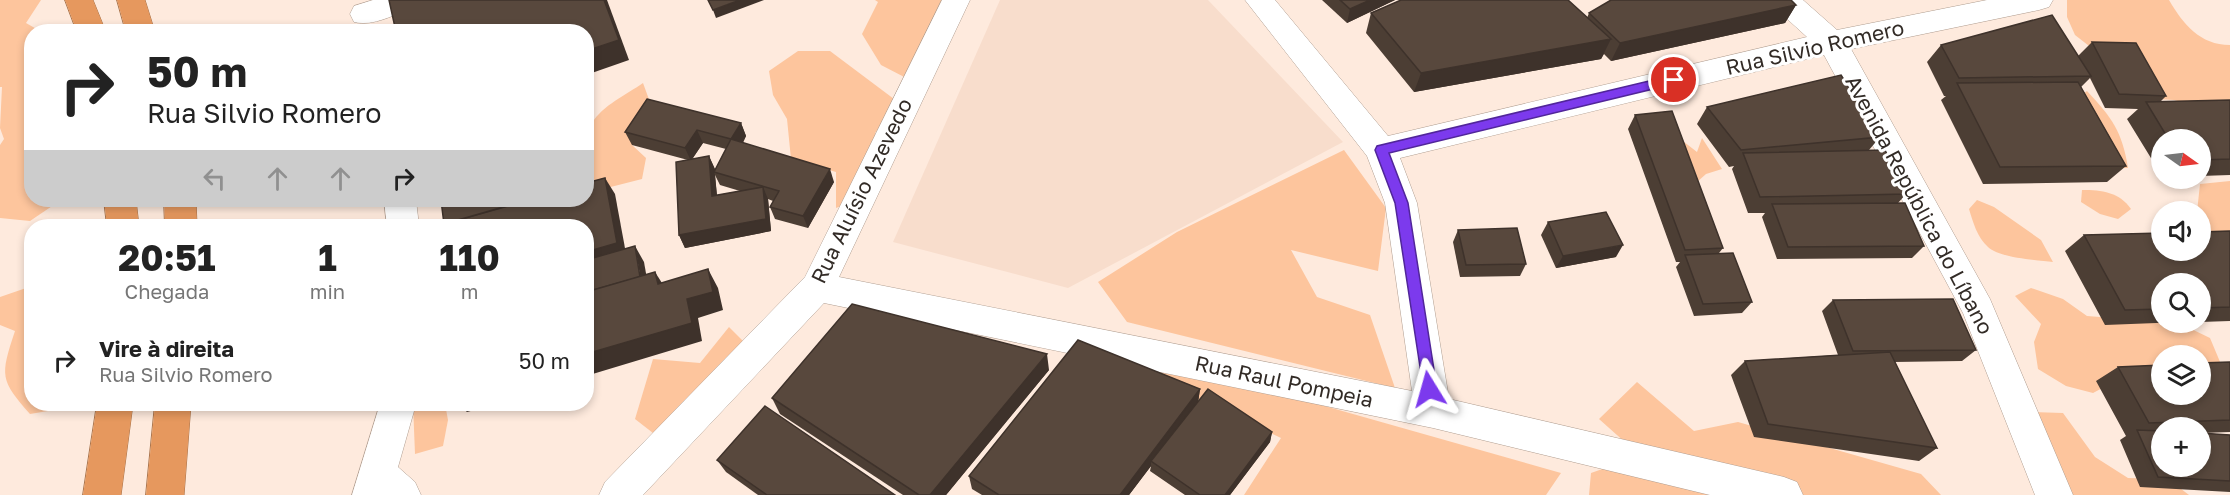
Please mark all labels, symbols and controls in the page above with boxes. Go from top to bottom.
street label: Rua Silvio Romero [1723,14,1907,80]
text: 50 m [147,46,247,96]
icon: right [48,48,126,126]
pin [1648,54,1699,105]
icon: arrive [1657,63,1690,96]
street label: Avenida República do Líbano [1840,71,1999,339]
street label: Rua Aluísio Azevedo [805,94,917,287]
text: Rua Silvio Romero [147,97,381,129]
north arrow [2151,129,2211,189]
map controls [2151,129,2211,477]
icon: left [198,162,231,195]
icon: ahead [261,162,294,195]
icon: ahead [324,162,357,195]
icon: right [387,162,420,195]
button: sound [2151,201,2211,261]
text: 20:51 [118,236,216,279]
text: 1 [318,236,337,279]
text: 110 [439,236,500,279]
button: search [2151,273,2211,333]
text: Chegada [125,279,209,303]
text: min [310,279,345,303]
text: m [461,279,478,303]
text: Vire à direita [99,335,234,362]
icon: right [48,344,81,377]
button: layers [2151,345,2211,405]
text: 50 m [519,347,570,374]
street label: Rua Raul Pompeia [1193,349,1376,413]
position arrow [1397,357,1461,421]
text: Rua Silvio Romero [99,362,273,386]
button: + [2151,417,2211,477]

